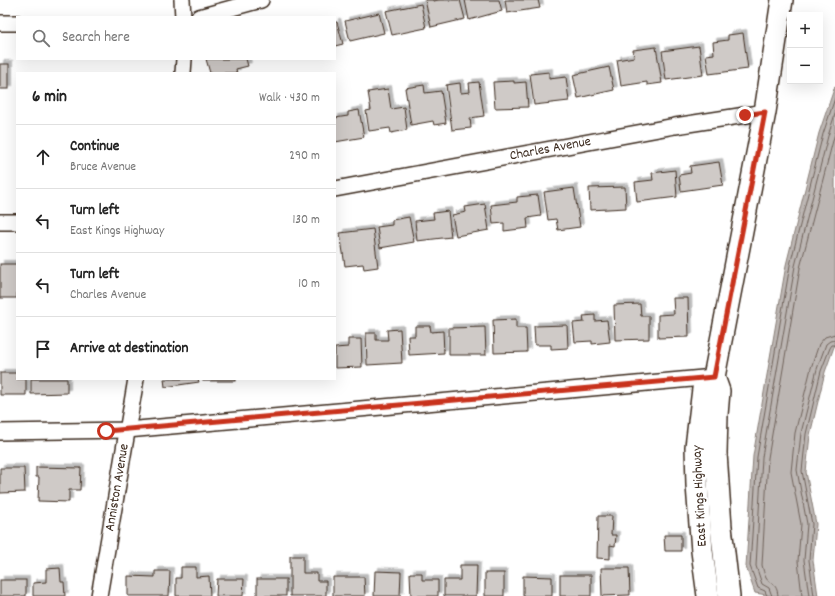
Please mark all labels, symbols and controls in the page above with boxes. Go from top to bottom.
map controls [787,12,823,84]
button: + [787,12,823,48]
search box [16,16,336,60]
icon: search [30,27,52,49]
text: Search here [62,27,130,49]
button: − [787,48,823,84]
text: 6 min [32,86,67,110]
text: Walk · 430 m [259,89,320,108]
route end [736,106,754,124]
street label: Charles Avenue [508,132,593,166]
text: Continue [70,136,119,158]
icon: ahead [32,146,54,168]
text: 290 m [289,147,320,166]
text: Bruce Avenue [70,158,136,177]
text: Turn left [70,200,119,222]
icon: left [32,210,54,232]
text: 130 m [292,211,320,230]
text: East Kings Highway [70,222,164,241]
text: Turn left [70,264,119,286]
icon: left [32,274,54,296]
text: 10 m [298,275,320,294]
text: Charles Avenue [70,286,146,305]
icon: arrive [32,338,54,360]
text: Arrive at destination [70,338,188,360]
route start [97,422,115,440]
street label: Anniston Avenue [100,442,135,533]
street label: East Kings Highway [687,444,713,547]

